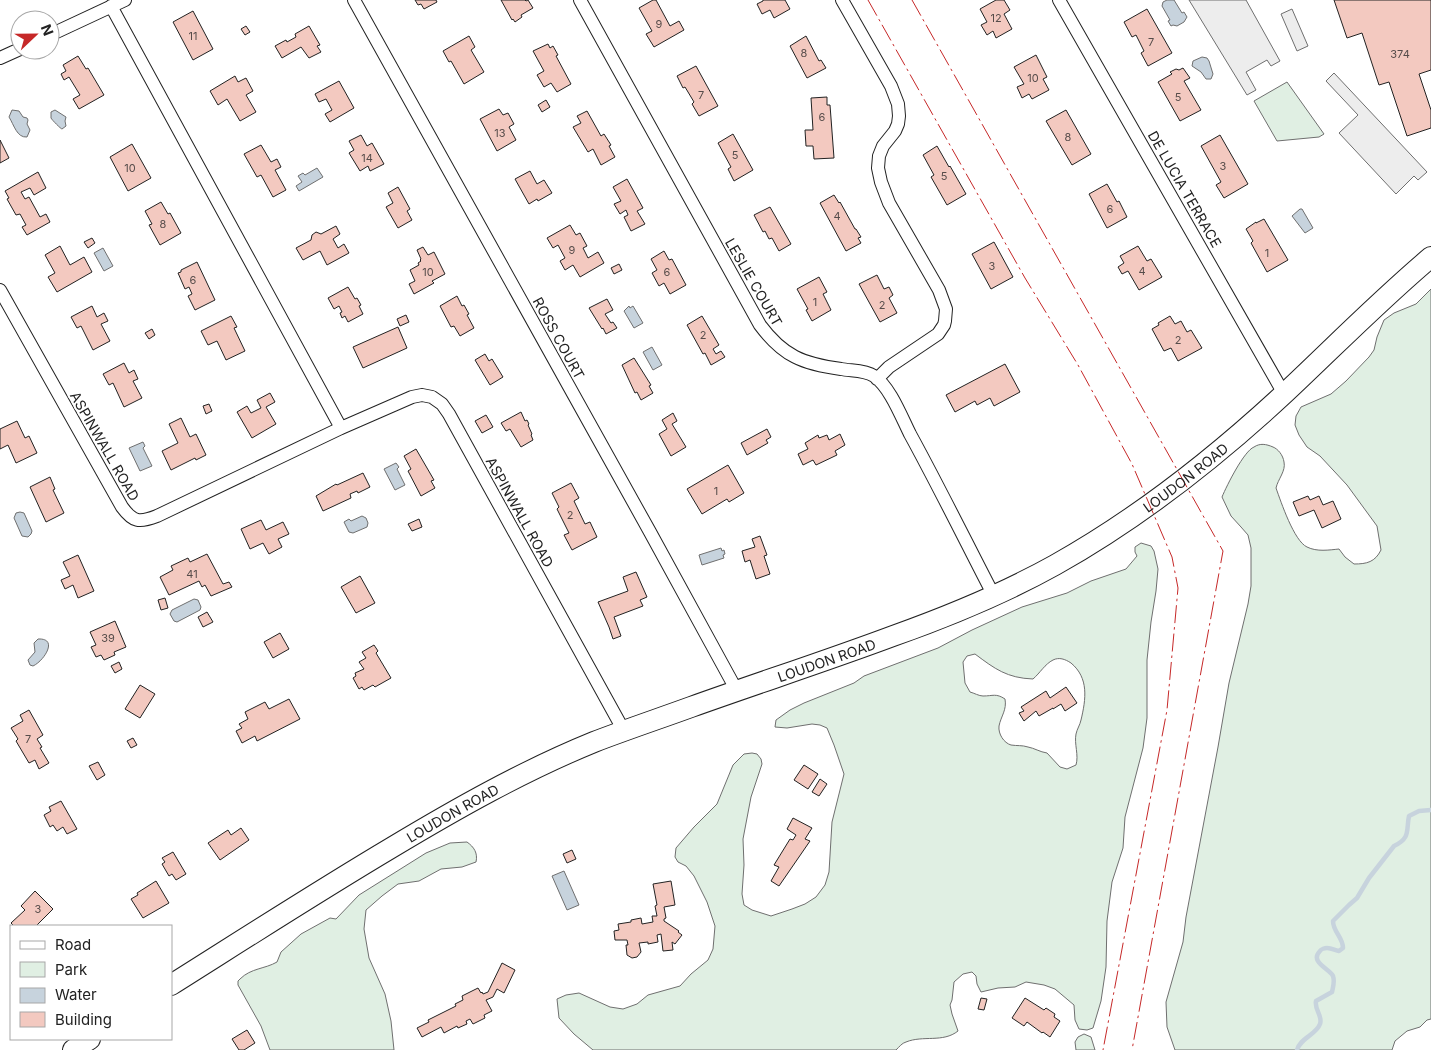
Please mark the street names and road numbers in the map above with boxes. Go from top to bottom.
street label: DE LUCIA TERRACE [1145,128,1225,250]
street label: LESLIE COURT [722,235,786,329]
street label: ROSS COURT [530,294,588,382]
street label: ASPINWALL ROAD [67,388,143,504]
street label: LOUDON ROAD [1139,439,1231,515]
street label: ASPINWALL ROAD [483,454,557,570]
street label: LOUDON ROAD [775,635,878,685]
street label: LOUDON ROAD [403,780,501,845]

